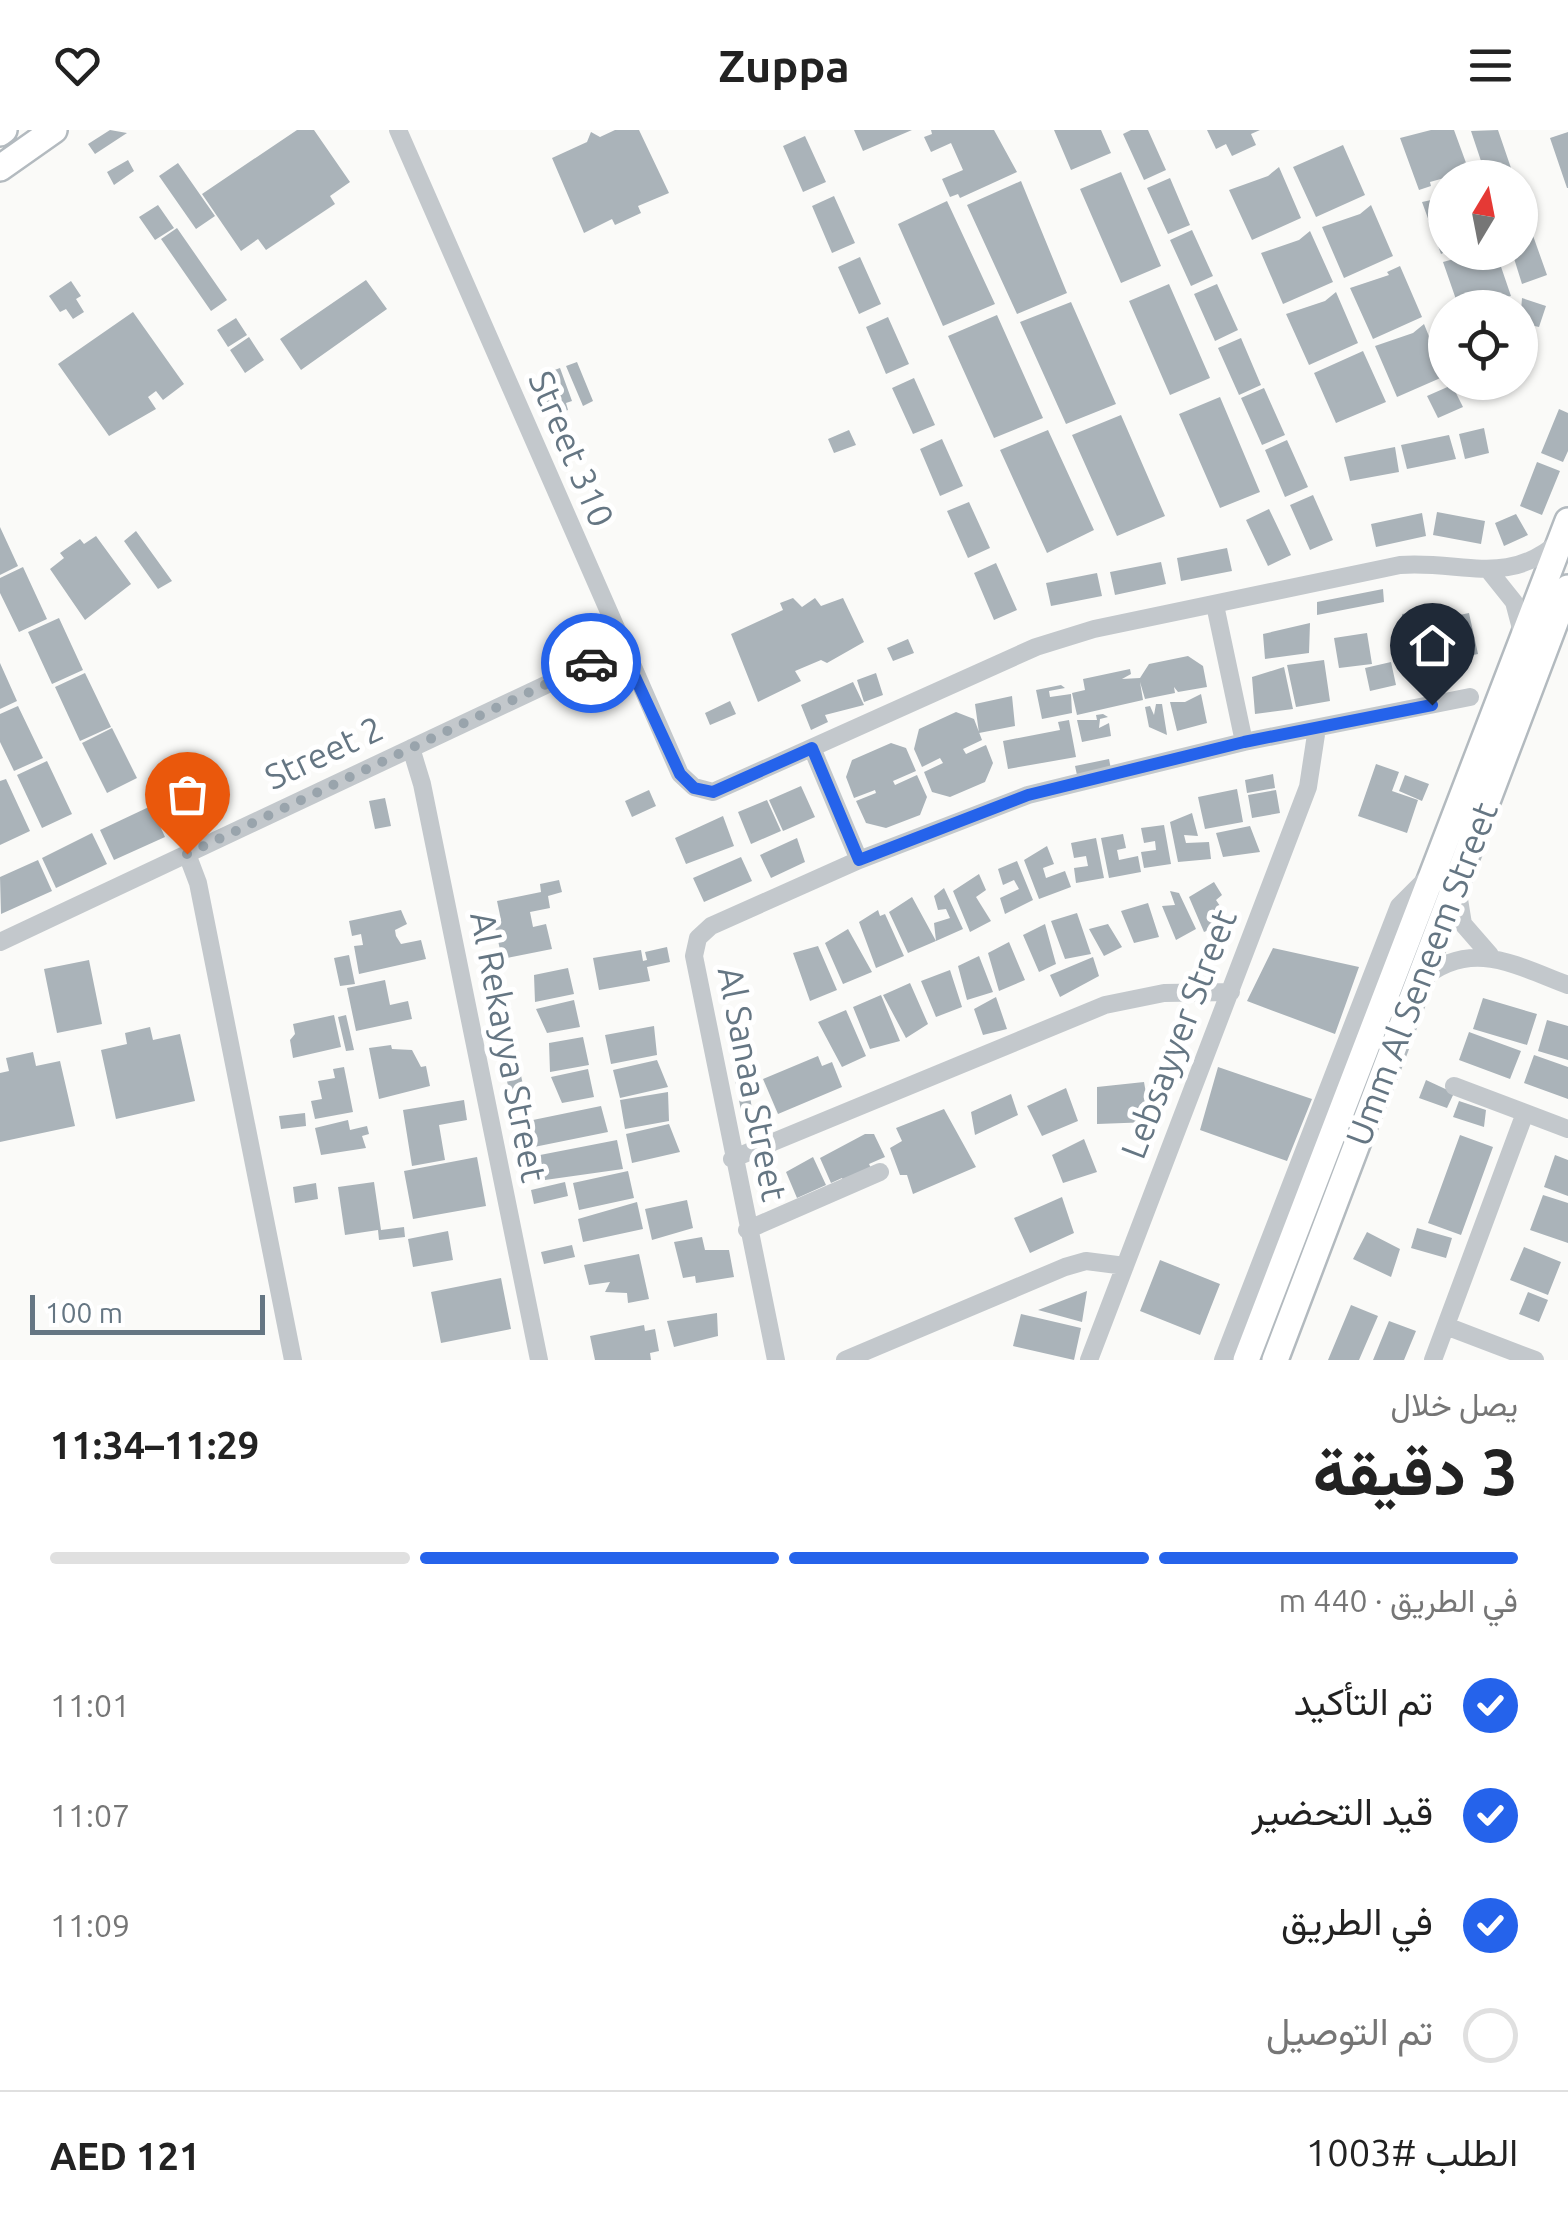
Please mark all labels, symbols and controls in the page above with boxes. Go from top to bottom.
icon: heart [50,38,105,93]
icon: menu [1463,38,1518,93]
text: Zuppa [718,40,850,91]
north arrow [1428,160,1538,270]
map controls [1428,160,1538,400]
button: locate [1428,290,1538,400]
street label: Street 310 [521,365,623,532]
pin [1390,603,1475,706]
courier [541,613,641,713]
icon: home [1405,618,1460,673]
icon: car [564,636,619,691]
street label: Street 2 [258,707,389,797]
pin [145,752,230,855]
icon: bag [160,767,215,822]
street label: Umm Al Seneem Street [1337,796,1505,1151]
street label: Lebsayyer Street [1112,903,1244,1164]
street label: Al Rekayya Street [463,908,555,1186]
street label: Al Sanaa Street [711,963,795,1205]
scale bar [30,1290,265,1334]
text: 100 m [45,1297,123,1328]
text: يصل خلال [1391,1386,1518,1422]
text: 11:29–11:34 [50,1424,259,1466]
text: 3 دقيقة [1313,1434,1518,1507]
text: في الطريق · 440 m [1278,1582,1518,1618]
icon: check [1463,1678,1518,1733]
text: تم التأكيد [1293,1680,1433,1722]
text: 11:01 [50,1687,130,1723]
icon: check [1463,1788,1518,1843]
text: قيد التحضير [1251,1790,1433,1832]
text: 11:07 [50,1797,130,1833]
icon: check [1463,1898,1518,1953]
text: في الطريق [1281,1900,1433,1942]
text: 11:09 [50,1907,130,1943]
text: تم التوصيل [1266,2010,1433,2052]
text: الطلب #1003 [1306,2131,1518,2173]
text: AED 121 [50,2135,200,2177]

